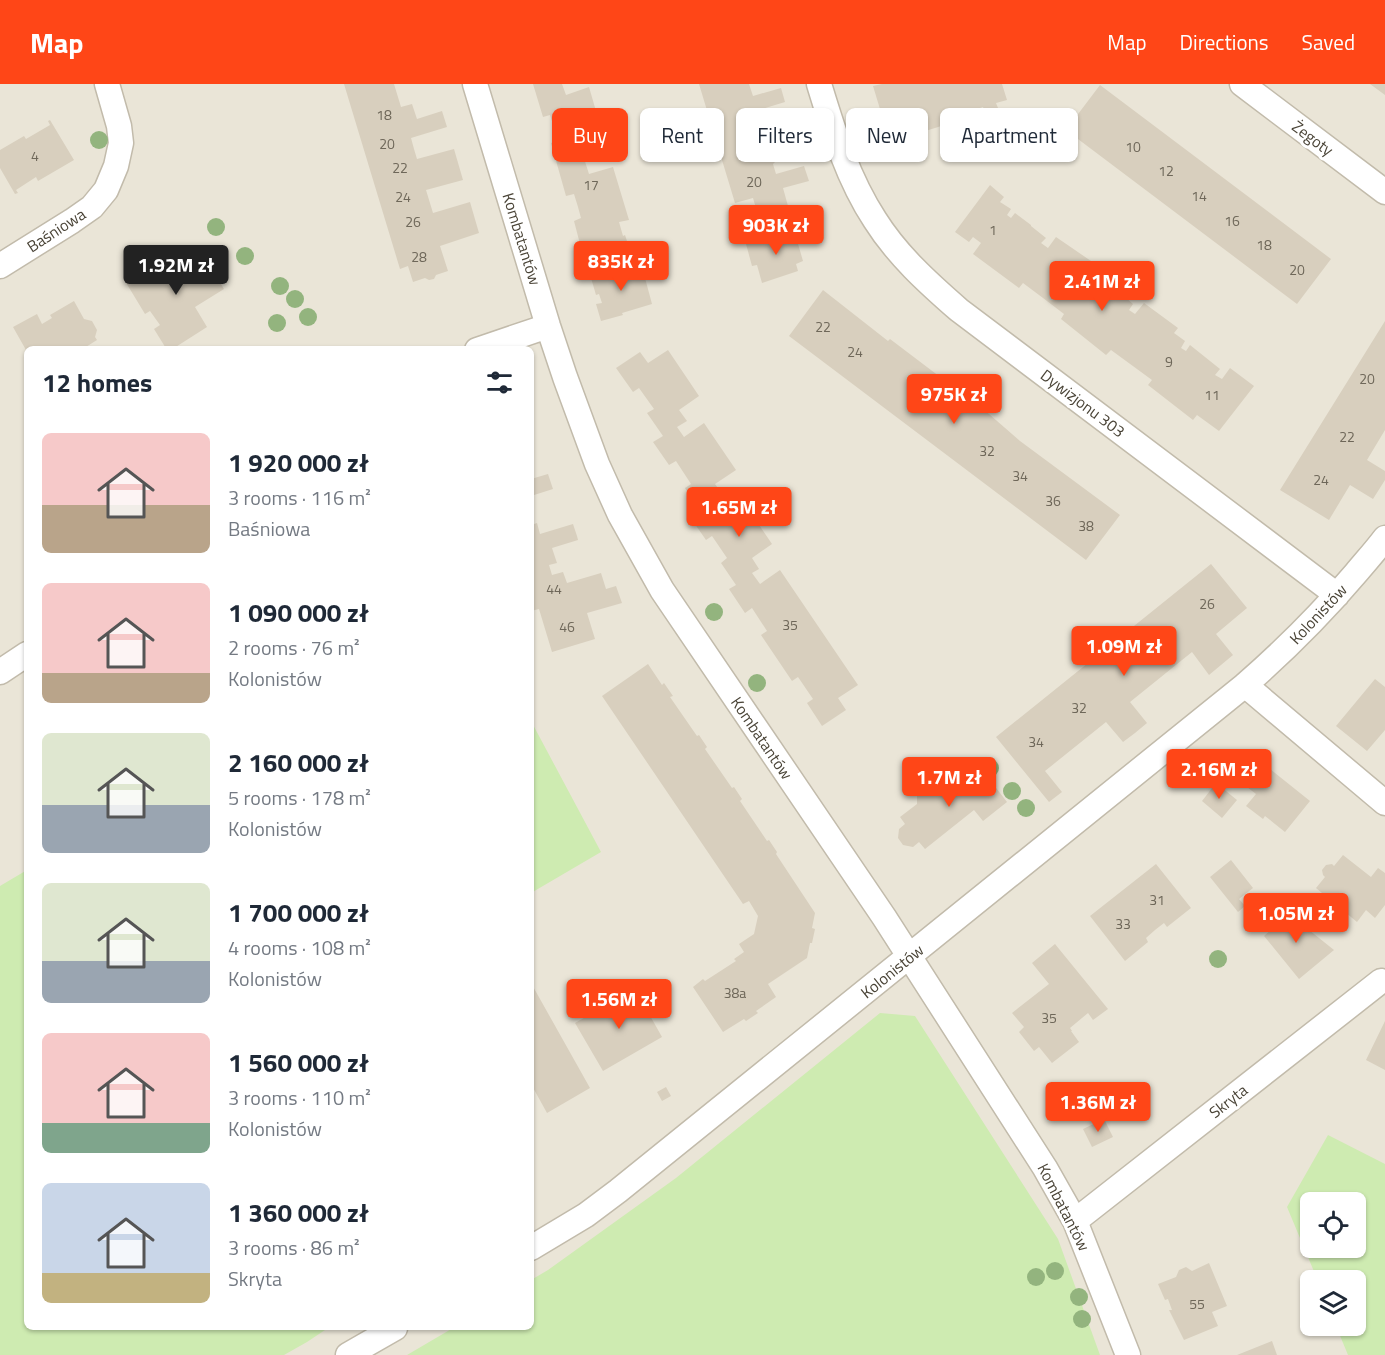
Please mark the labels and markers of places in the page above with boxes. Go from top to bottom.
pin: 903K zł [721,205,831,256]
pin: 835K zł [566,241,676,292]
pin: 1.92M zł [114,245,238,296]
pin: 2.41M zł [1040,261,1164,312]
pin: 975K zł [899,374,1009,425]
pin: 1.65M zł [677,487,801,538]
pin: 1.09M zł [1062,626,1186,677]
pin: 2.16M zł [1157,749,1281,800]
pin: 1.7M zł [894,757,1004,808]
pin: 1.05M zł [1234,893,1358,944]
pin: 1.56M zł [557,979,681,1030]
pin: 1.36M zł [1036,1082,1160,1133]

